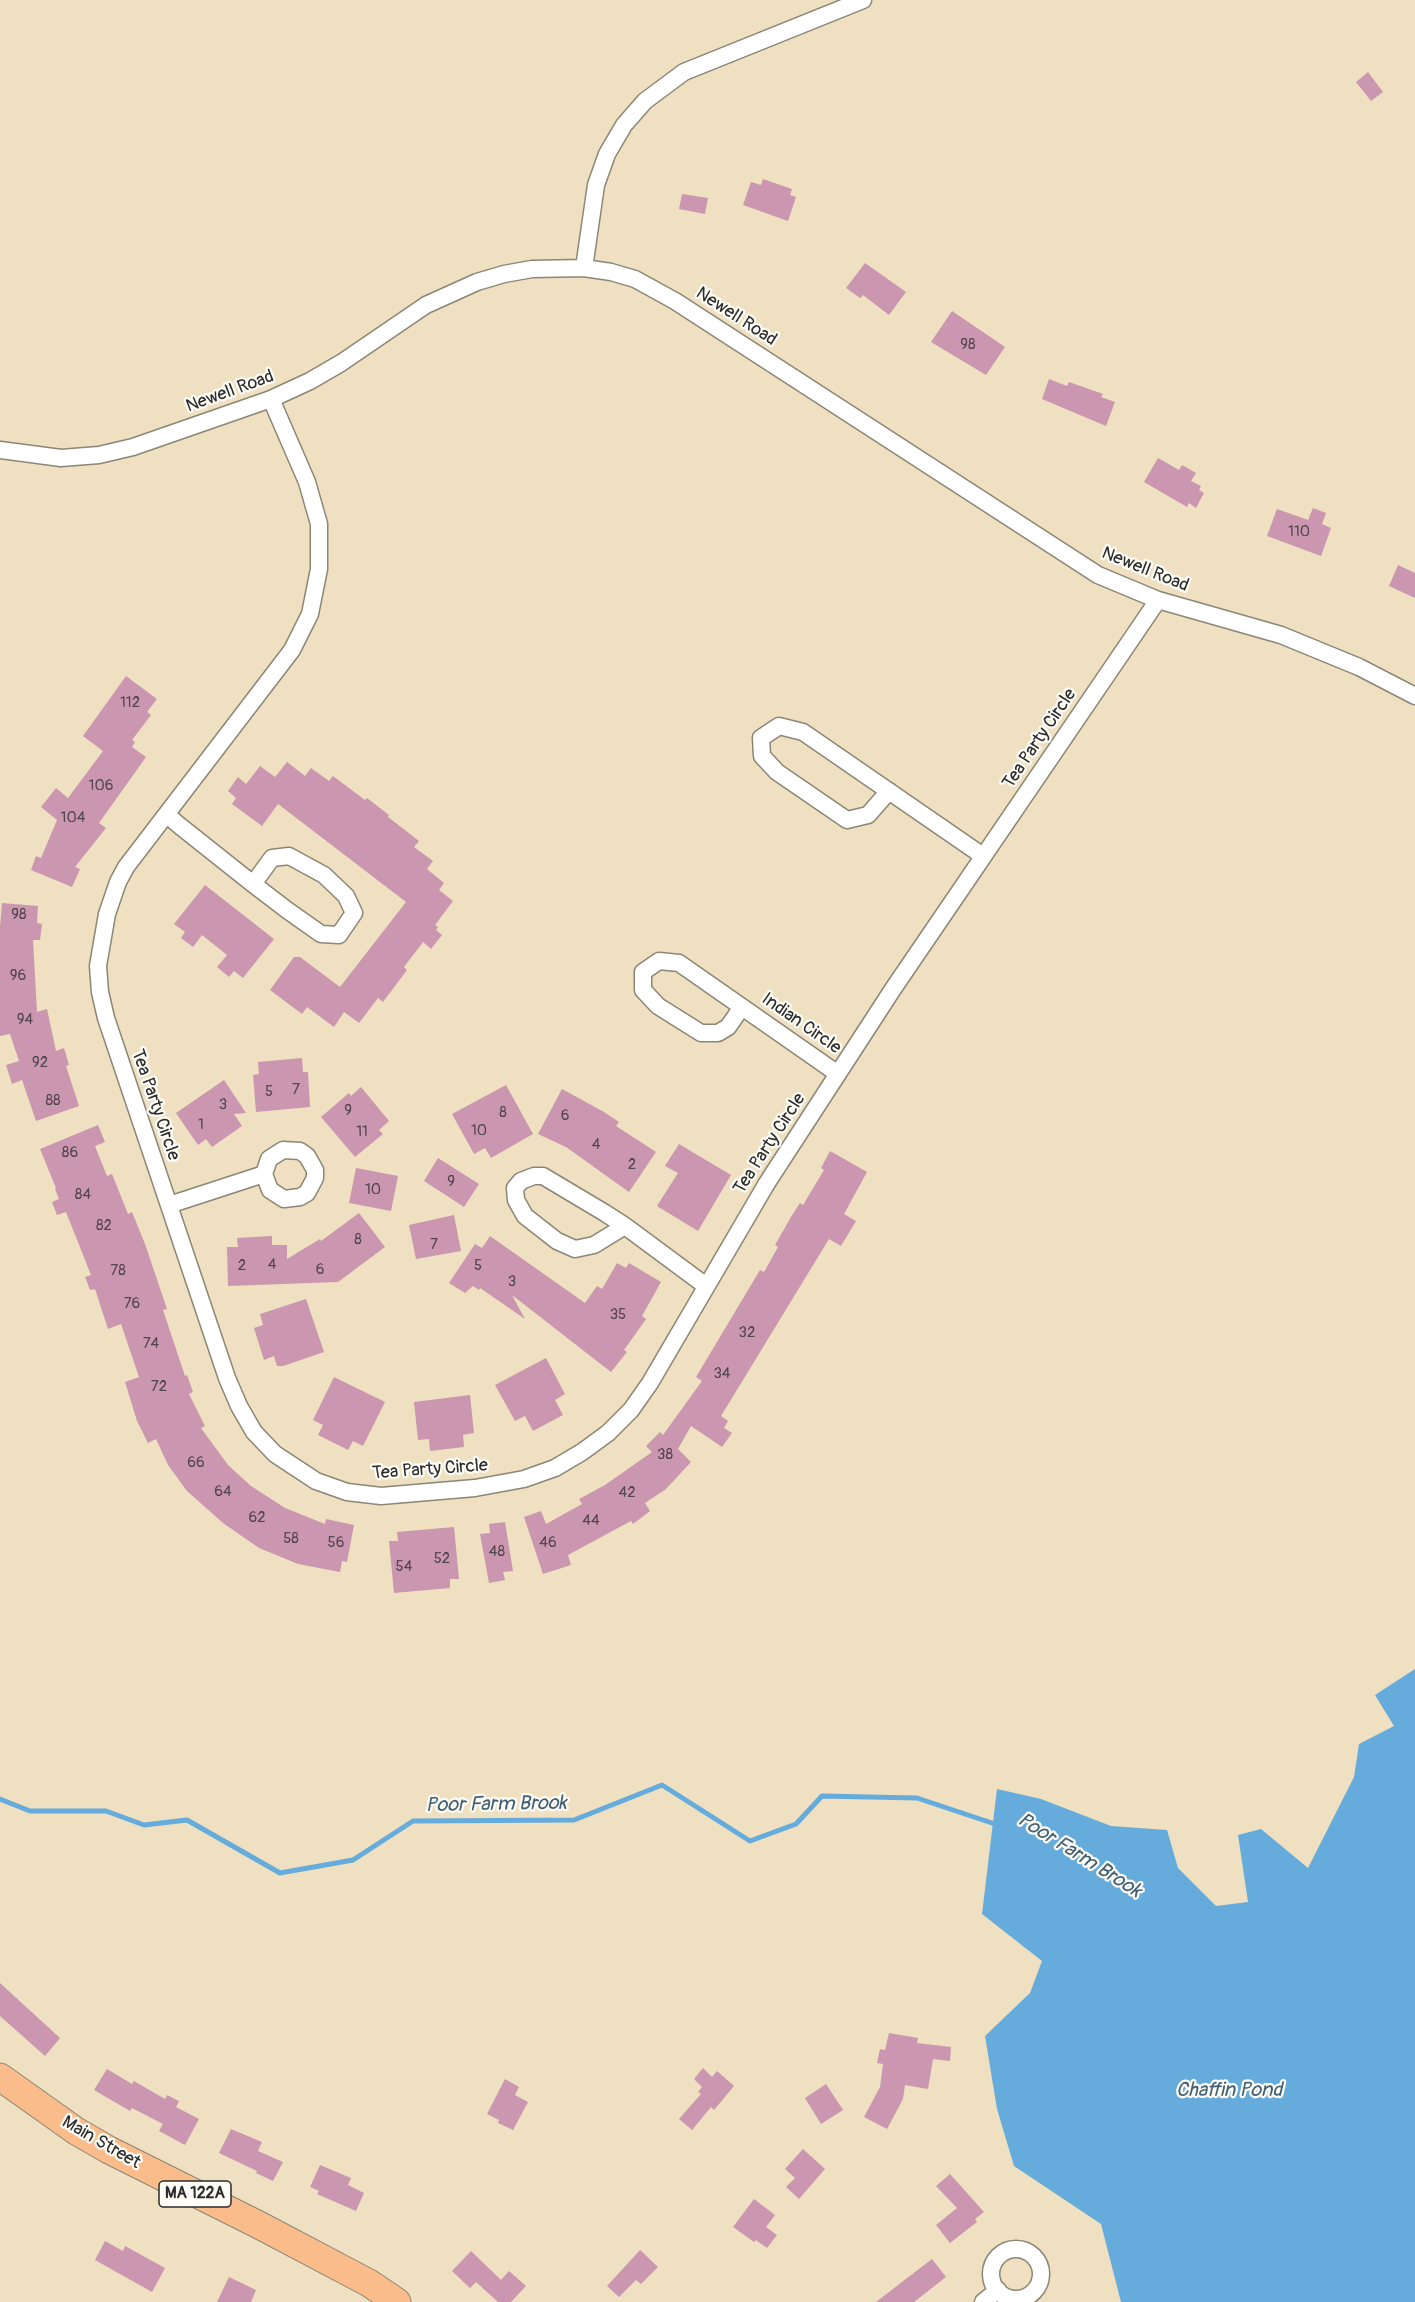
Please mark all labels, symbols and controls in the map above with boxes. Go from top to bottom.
street label: Newell Road [692,283,780,351]
house number: 98 [960,336,976,354]
street label: Newell Road [183,366,277,418]
house number: 110 [1288,523,1310,541]
street label: Newell Road [1098,543,1192,597]
street label: Tea Party Circle [999,685,1081,793]
house number: 112 [120,694,140,712]
house number: 106 [89,777,113,795]
house number: 104 [61,809,85,827]
house number: 98 [11,906,27,924]
house number: 96 [10,967,26,985]
street label: Indian Circle [757,989,845,1059]
house number: 94 [17,1011,33,1029]
street label: Tea Party Circle [126,1047,184,1163]
house number: 92 [32,1054,48,1072]
house number: 7 [292,1081,300,1099]
house number: 5 [265,1083,273,1101]
street label: Tea Party Circle [729,1089,811,1199]
house number: 88 [45,1092,61,1110]
house number: 3 [219,1096,227,1114]
house number: 9 [344,1102,352,1120]
house number: 8 [499,1104,507,1122]
house number: 6 [561,1107,569,1125]
house number: 1 [198,1116,204,1134]
house number: 10 [471,1122,487,1140]
house number: 11 [356,1123,368,1141]
house number: 4 [592,1136,600,1154]
house number: 86 [62,1144,78,1162]
house number: 2 [628,1156,636,1174]
house number: 9 [447,1173,455,1191]
house number: 10 [365,1181,381,1199]
house number: 84 [75,1186,91,1204]
house number: 82 [96,1217,112,1235]
house number: 8 [354,1231,362,1249]
house number: 7 [430,1236,438,1254]
house number: 4 [268,1256,276,1274]
house number: 2 [238,1257,246,1275]
house number: 5 [474,1257,482,1275]
house number: 6 [316,1261,324,1279]
house number: 78 [110,1262,126,1280]
house number: 3 [508,1273,516,1291]
house number: 76 [124,1295,140,1313]
house number: 35 [610,1306,626,1324]
house number: 32 [739,1324,755,1342]
house number: 74 [143,1335,159,1353]
house number: 34 [713,1365,731,1383]
house number: 72 [151,1378,167,1396]
house number: 38 [657,1446,673,1464]
house number: 66 [187,1454,205,1472]
street label: Tea Party Circle [371,1455,489,1485]
house number: 64 [214,1483,232,1501]
house number: 42 [618,1484,636,1502]
house number: 62 [248,1509,266,1527]
house number: 44 [582,1512,600,1530]
house number: 58 [283,1530,299,1548]
house number: 56 [328,1534,344,1552]
house number: 46 [539,1534,557,1552]
house number: 48 [489,1543,505,1561]
house number: 52 [434,1550,450,1568]
house number: 54 [396,1558,412,1576]
water label: Poor Farm Brook [425,1792,567,1818]
water label: Poor Farm Brook [1013,1808,1145,1904]
water label: Chaffin Pond [1176,2079,1282,2103]
street label: Main Street [58,2112,144,2174]
road number: MA 122A [159,2181,231,2207]

